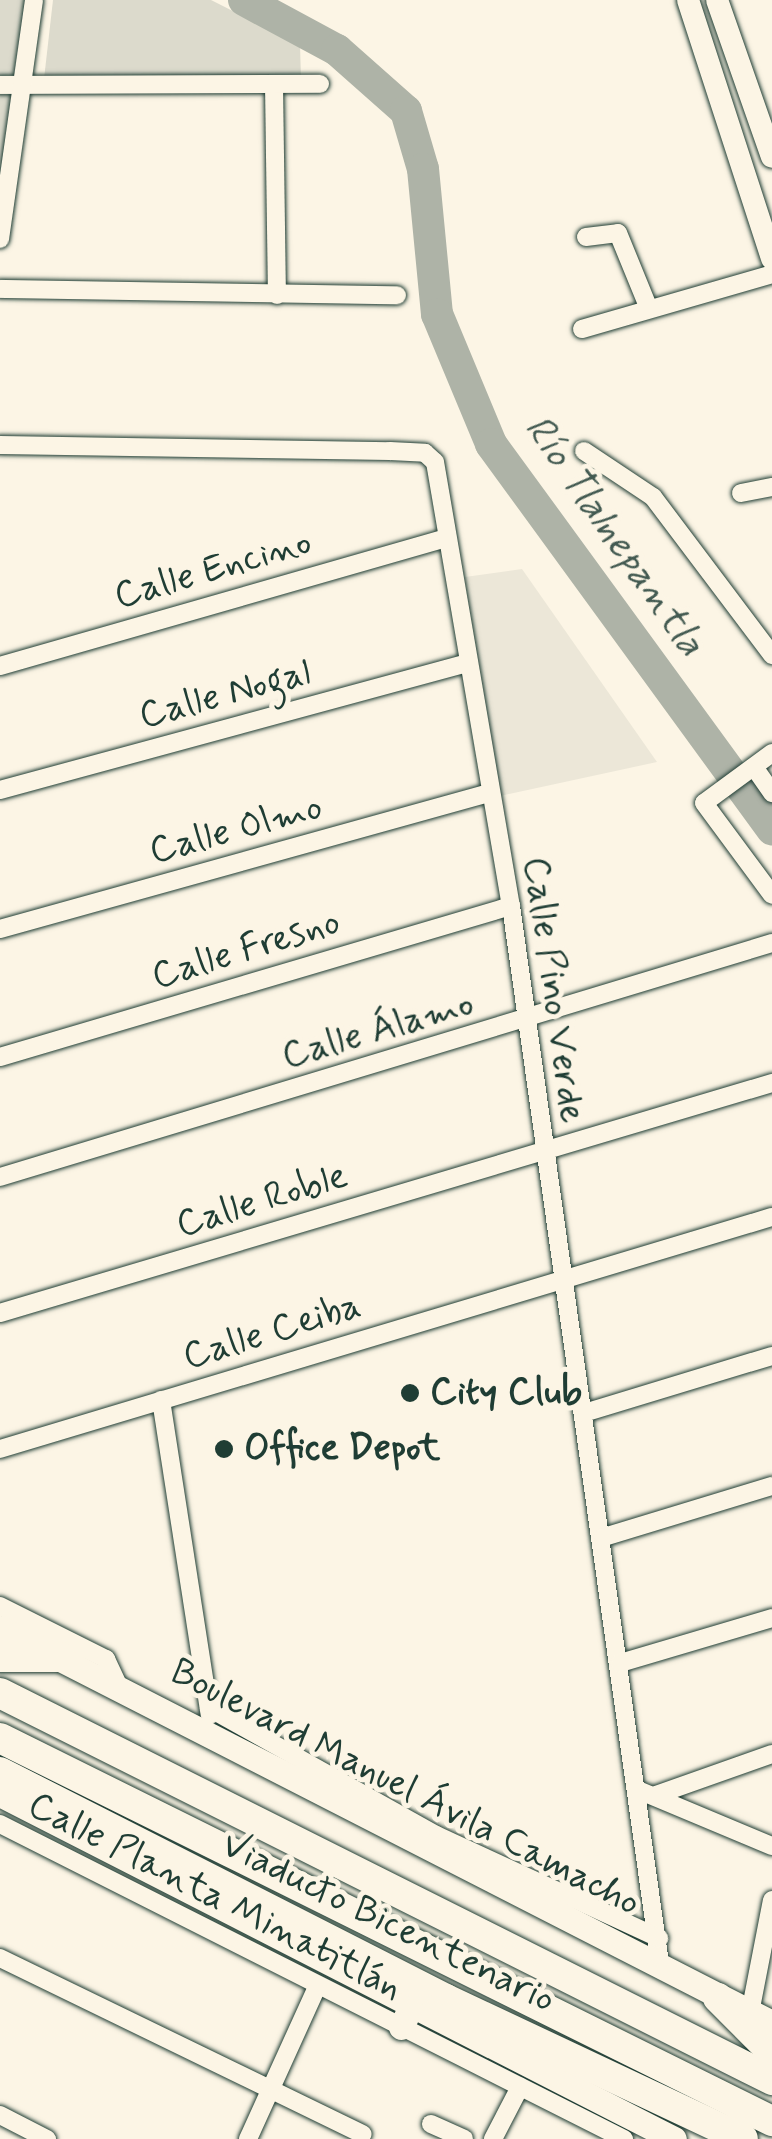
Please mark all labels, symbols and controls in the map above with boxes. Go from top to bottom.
water label: Río Tlalnepantla [512,405,716,667]
street label: Calle Encino [109,520,317,620]
street label: Calle Nogal [134,650,316,740]
street label: Calle Olmo [144,785,328,875]
street label: Calle Pino Verde [512,858,594,1122]
street label: Calle Fresno [146,900,346,1000]
street label: Calle Álamo [277,982,479,1080]
street label: Calle Roble [170,1153,354,1249]
street label: Calle Ceiba [178,1283,366,1381]
place label: City Club [430,1370,582,1416]
marker: City Club [399,1382,421,1404]
place label: Office Depot [244,1426,440,1472]
marker: Office Depot [213,1438,235,1460]
street label: Boulevard Manuel Ávila Camacho [159,1648,651,1928]
street label: Calle Planta Minatitlán [29,1787,401,2007]
street label: Viaducto Bicentenario [214,1823,562,2023]

